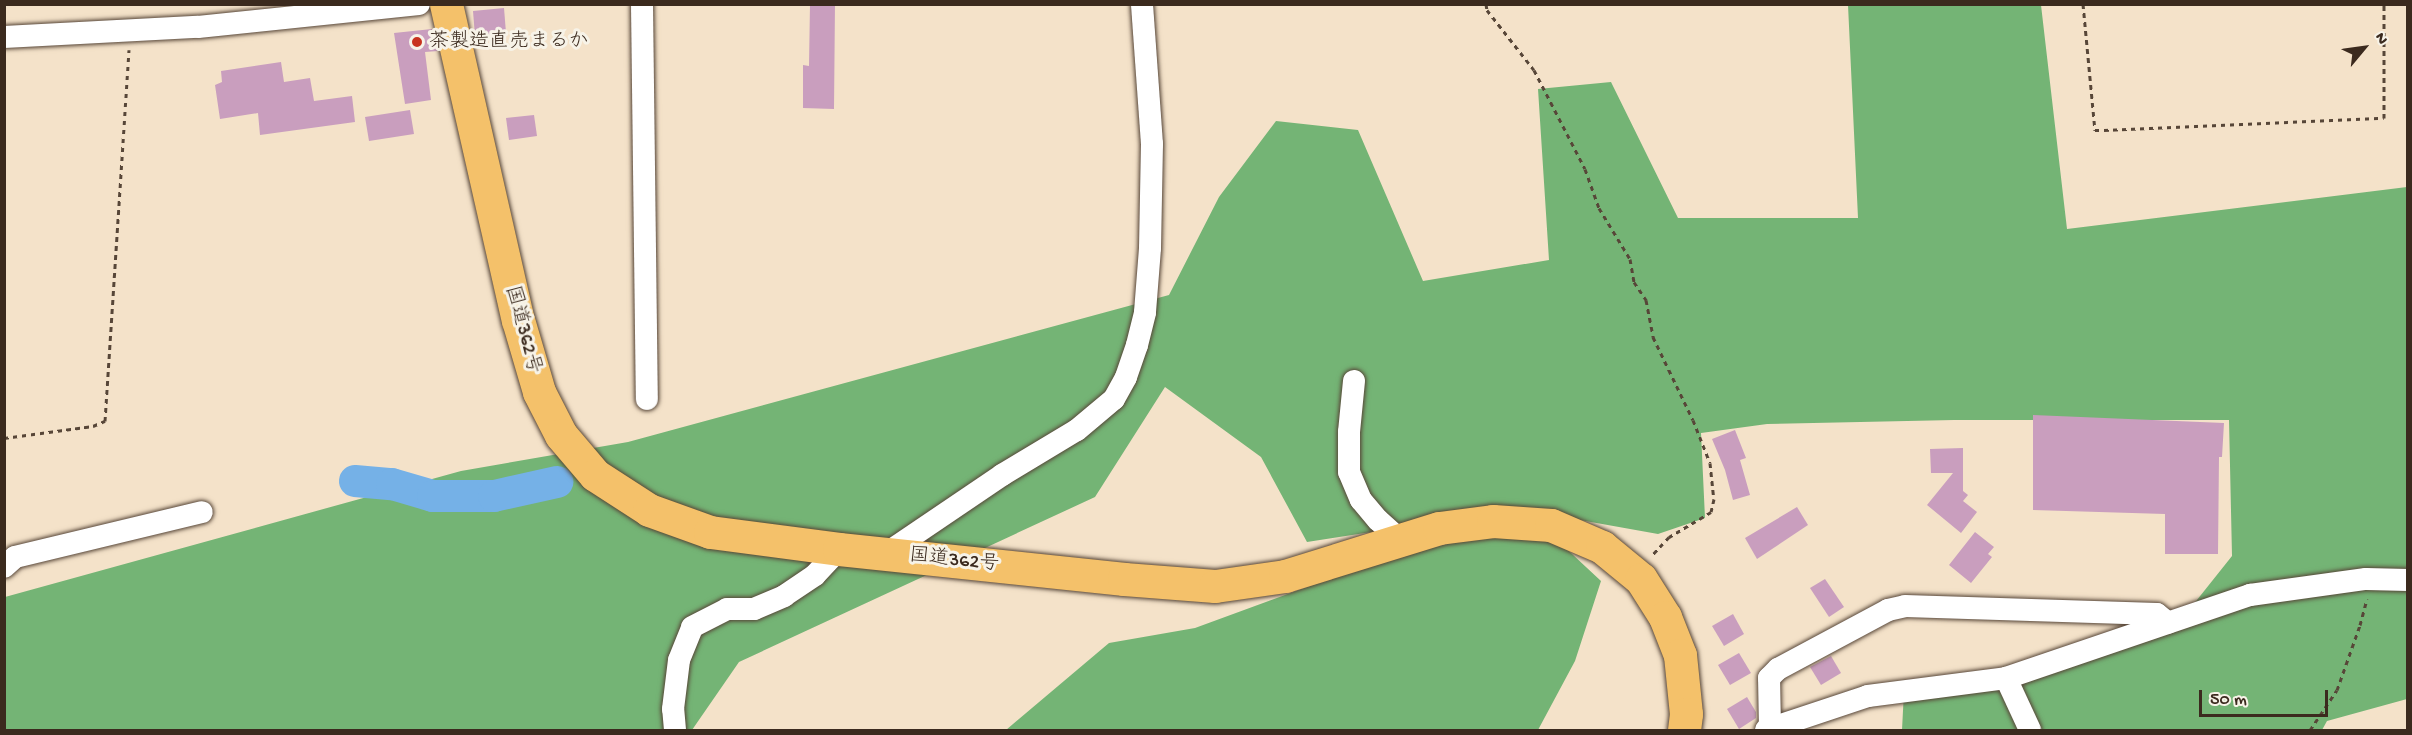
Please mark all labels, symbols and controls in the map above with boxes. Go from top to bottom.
north arrow [2334,18,2394,78]
place label: 茶製造直売まるか [429,30,589,54]
text: N [2369,30,2391,48]
marker: 茶製造直売まるか [410,35,424,49]
street label: 国道362号 [499,283,545,377]
street label: 国道362号 [908,544,1000,578]
scale bar [2202,678,2331,716]
text: 50 m [2210,690,2247,711]

